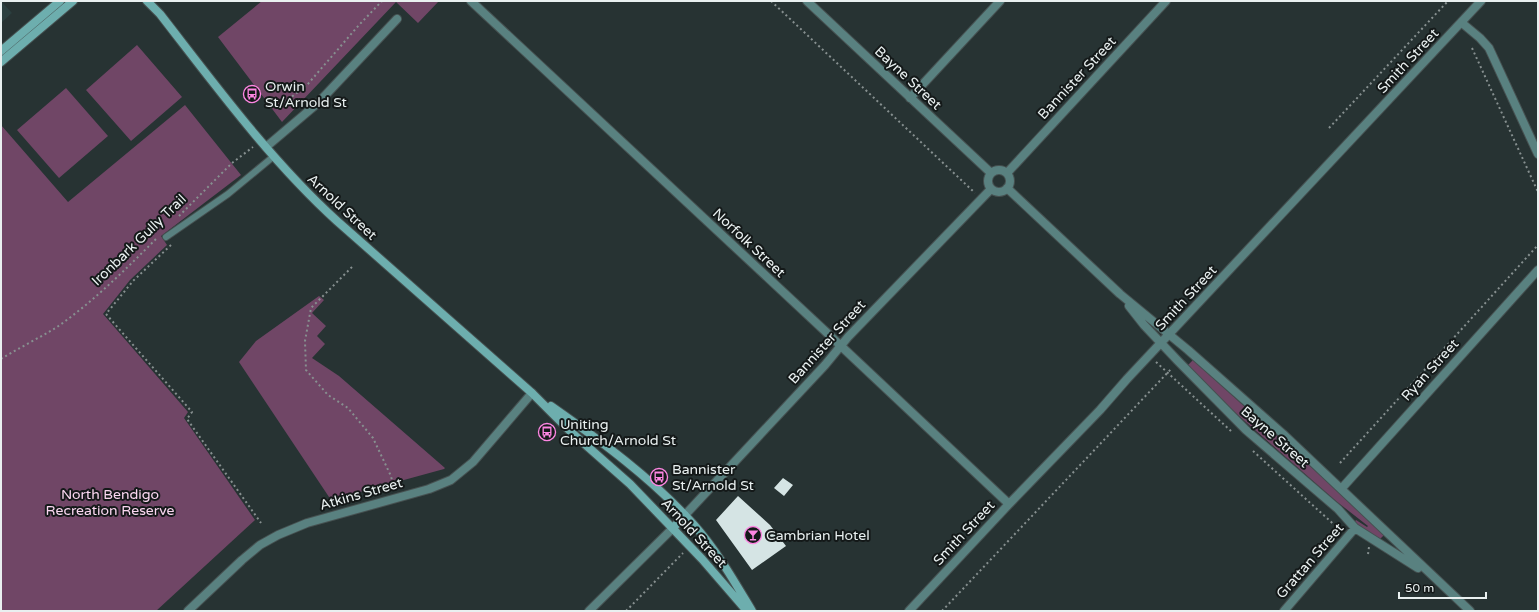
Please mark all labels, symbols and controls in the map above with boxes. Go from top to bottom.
street label: Smith Street [1374,25,1443,97]
street label: Bannister Street [1034,33,1120,123]
street label: Bayne Street [871,43,945,114]
place label: Orwin St/Arnold St [265,78,347,111]
bus stop icon: Orwin St/Arnold St [242,84,262,104]
street label: Arnold Street [304,171,381,244]
street label: Ironbark Gully Trail [88,191,190,289]
street label: Norfolk Street [709,205,789,281]
street label: Smith Street [1152,262,1221,334]
street label: Bannister Street [785,296,870,387]
street label: Ryan Street [1398,335,1463,404]
street label: Bayne Street [1237,403,1313,472]
place label: Uniting Church/Arnold St [560,416,677,449]
bus stop icon: Uniting Church/Arnold St [537,422,557,442]
place label: Bannister St/Arnold St [672,461,754,494]
bus stop icon: Bannister St/Arnold St [649,467,669,487]
street label: Atkins Street [318,474,405,514]
park label: North Bendigo Recreation Reserve [46,486,174,519]
street label: Arnold Street [658,495,731,572]
street label: Smith Street [930,497,999,569]
street label: Grattan Street [1273,519,1348,602]
bar icon: Cambrian Hotel [743,525,763,545]
place label: Cambrian Hotel [766,527,870,544]
scale bar [1399,574,1486,600]
text: 50 m [1405,581,1434,595]

